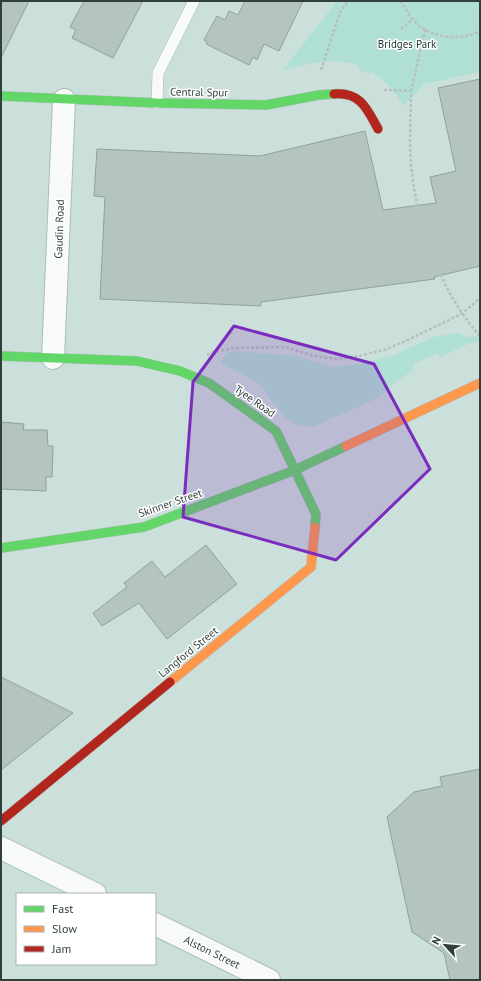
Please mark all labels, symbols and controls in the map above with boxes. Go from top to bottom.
park label: Bridges Park [378,37,437,51]
street label: Central Spur [170,84,228,100]
street label: Gaudin Road [51,199,67,259]
street label: Tyee Road [232,382,278,420]
street label: Skinner Street [136,485,204,520]
street label: Langford Street [155,623,221,680]
legend [16,893,156,965]
text: Fast [52,901,73,916]
text: Slow [52,921,77,936]
north arrow [425,925,465,965]
street label: Alston Street [182,932,243,972]
text: N [428,934,444,947]
text: Jam [51,941,71,956]

